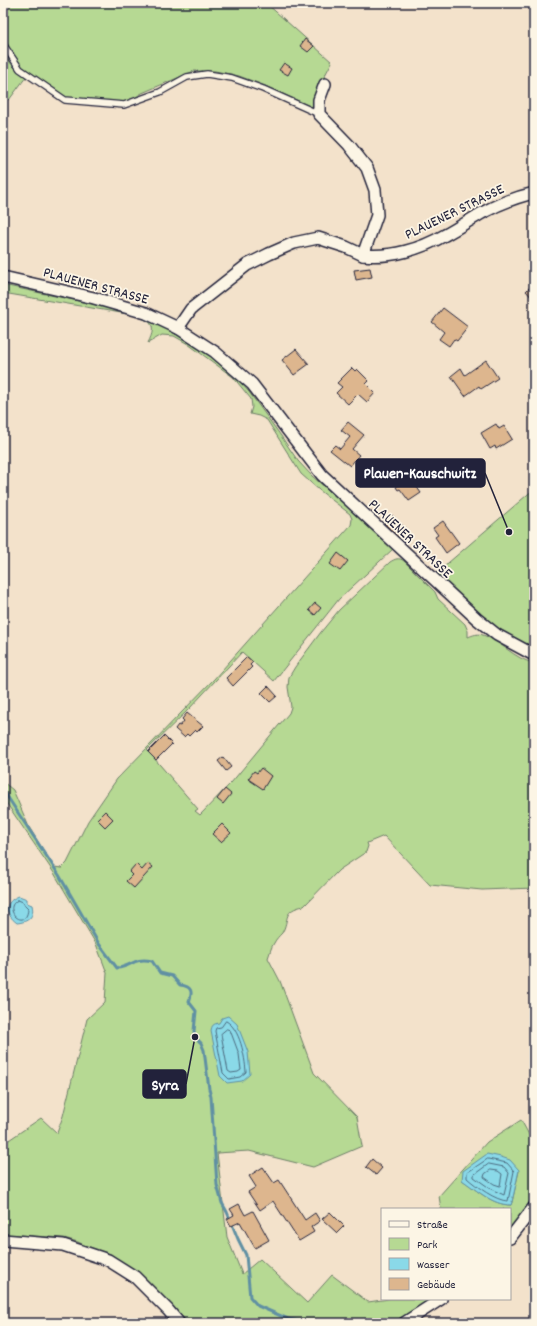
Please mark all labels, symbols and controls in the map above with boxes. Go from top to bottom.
street label: PLAUENER STRASSE [401,179,509,246]
street label: PLAUENER STRASSE [40,262,151,312]
callout: Plauen-Kauschwitz [356,459,485,487]
text: Plauen-Kauschwitz [364,463,477,486]
street label: PLAUENER STRASSE [363,494,457,585]
callout: Syra [143,1070,186,1098]
text: Syra [152,1075,180,1098]
legend [381,1208,511,1300]
text: Straße [417,1217,448,1234]
text: Park [417,1237,438,1254]
text: Wasser [417,1257,450,1274]
text: Gebäude [417,1277,456,1294]

